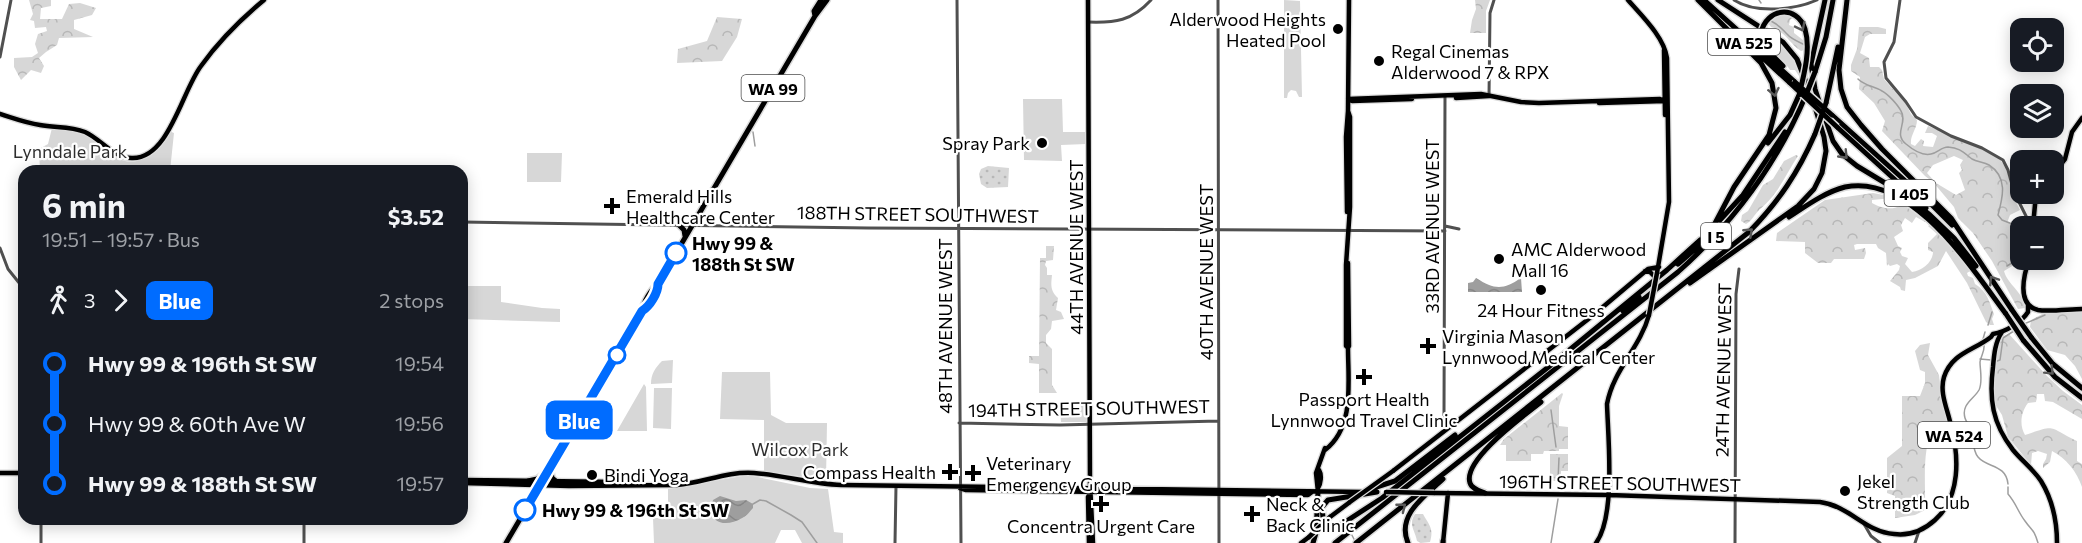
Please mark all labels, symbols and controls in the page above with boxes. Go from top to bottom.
place label: Alderwood Heights Heated Pool [1169,8,1326,51]
map controls [2010,18,2064,270]
button: locate [2010,18,2064,72]
one-way arrow [1794,20,1806,31]
marker: Alderwood Heights Heated Pool [1331,22,1345,36]
road number: WA 525 [1708,29,1780,55]
place label: Regal Cinemas Alderwood 7 & RPX [1391,40,1549,83]
marker: Regal Cinemas Alderwood 7 & RPX [1372,54,1386,68]
road number: WA 99 [742,75,804,101]
button: layers [2010,84,2064,138]
one-way arrow [1767,87,1780,97]
place label: Spray Park [942,132,1030,154]
marker: Spray Park [1035,136,1049,150]
street label: 33RD AVENUE WEST [1421,138,1443,314]
park label: Lynndale Park [13,140,128,162]
one-way arrow [1836,147,1847,158]
button: + [2010,150,2064,204]
street label: 44TH AVENUE WEST [1065,159,1087,335]
road number: I 405 [1884,180,1936,206]
text: 6 min [42,184,126,225]
street label: 40TH AVENUE WEST [1195,184,1217,360]
place label: Emerald Hills Healthcare Center [626,185,775,228]
marker: Emerald Hills Healthcare Center [603,197,621,215]
street label: 188TH STREET SOUTHWEST [797,201,1039,227]
text: $3.52 [388,203,444,230]
button: − [2010,216,2064,270]
road number: I 5 [1701,223,1731,249]
text: 19:51 – 19:57 · Bus [42,227,200,251]
one-way arrow [1742,228,1752,239]
place label: Hwy 99 & 188th St SW [692,232,795,275]
street label: 48TH AVENUE WEST [934,238,956,414]
place label: AMC Alderwood Mall 16 [1511,238,1646,281]
marker: Hwy 99 & 188th St SW [665,242,687,264]
marker: AMC Alderwood Mall 16 [1492,252,1506,266]
one-way arrow [1990,276,2001,287]
marker: 24 Hour Fitness [1534,283,1548,297]
street label: 24TH AVENUE WEST [1710,283,1736,457]
icon: walk [42,284,75,317]
icon: forward [104,284,137,317]
text: 3 [84,288,95,312]
text: Blue [158,288,201,313]
text: 2 stops [379,288,444,312]
place label: 24 Hour Fitness [1477,299,1605,321]
place label: Virginia Mason Lynnwood Medical Center [1442,325,1655,368]
marker: Virginia Mason Lynnwood Medical Center [1419,337,1437,355]
unlabelled marker [608,346,626,364]
text: Hwy 99 & 196th St SW [88,350,317,377]
text: 19:54 [395,351,444,375]
one-way arrow [2043,365,2054,375]
marker: Passport Health Lynnwood Travel Clinic [1355,368,1373,386]
place label: Passport Health Lynnwood Travel Clinic [1270,388,1458,431]
street label: 194TH STREET SOUTHWEST [968,395,1210,421]
line badge: Blue [537,400,621,440]
text: Blue [558,408,600,433]
text: Hwy 99 & 60th Ave W [88,410,306,437]
text: 19:56 [395,411,444,435]
road number: WA 524 [1918,422,1990,448]
park label: Wilcox Park [751,438,849,460]
place label: Veterinary Emergency Group [986,452,1132,495]
place label: Compass Health [803,461,936,483]
marker: Compass Health [941,463,959,481]
place label: Bindi Yoga [604,464,689,486]
marker: Veterinary Emergency Group [964,464,982,482]
marker: Bindi Yoga [585,468,599,482]
text: Hwy 99 & 188th St SW [88,470,317,497]
street label: 196TH STREET SOUTHWEST [1499,470,1741,496]
place label: Jekel Strength Club [1857,470,1970,513]
text: 19:57 [397,471,444,495]
marker: Jekel Strength Club [1838,484,1852,498]
place label: Neck & Back Clinic [1266,493,1355,536]
marker: Concentra Urgent Care [1092,495,1110,513]
marker: Hwy 99 & 196th St SW [514,499,536,521]
place label: Hwy 99 & 196th St SW [542,499,730,521]
one-way arrow [1396,503,1407,514]
marker: Neck & Back Clinic [1243,505,1261,523]
place label: Concentra Urgent Care [1007,515,1195,537]

